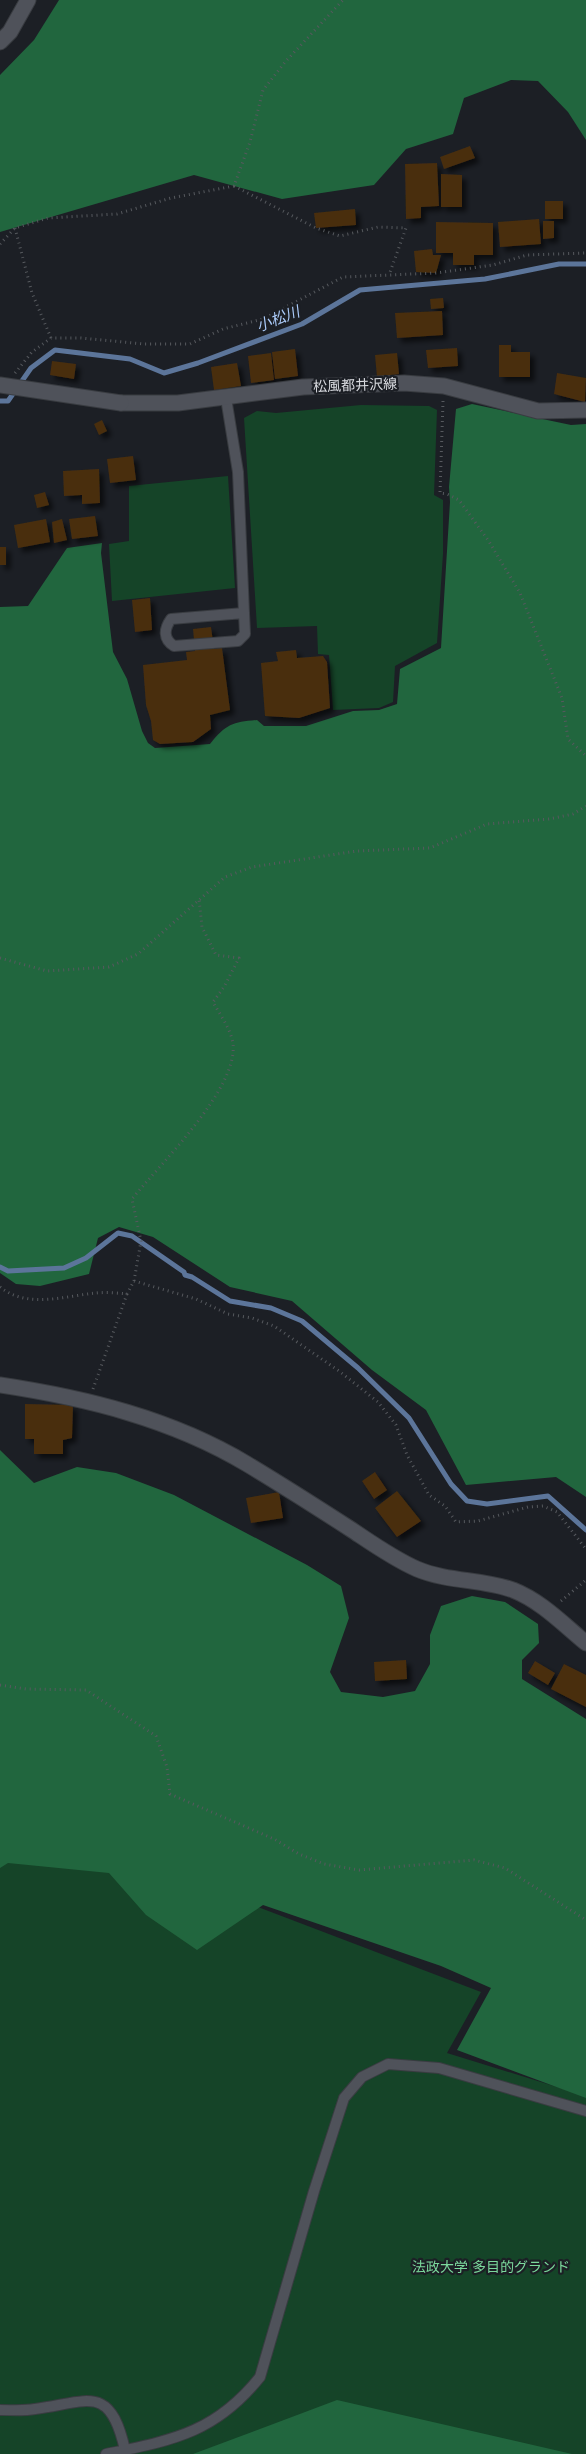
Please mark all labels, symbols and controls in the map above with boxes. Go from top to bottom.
water label: 小松川 [253,300,305,337]
street label: 松風都井沢線 [313,374,397,396]
park label: 法政大学 多目的グランド [412,2257,570,2277]

